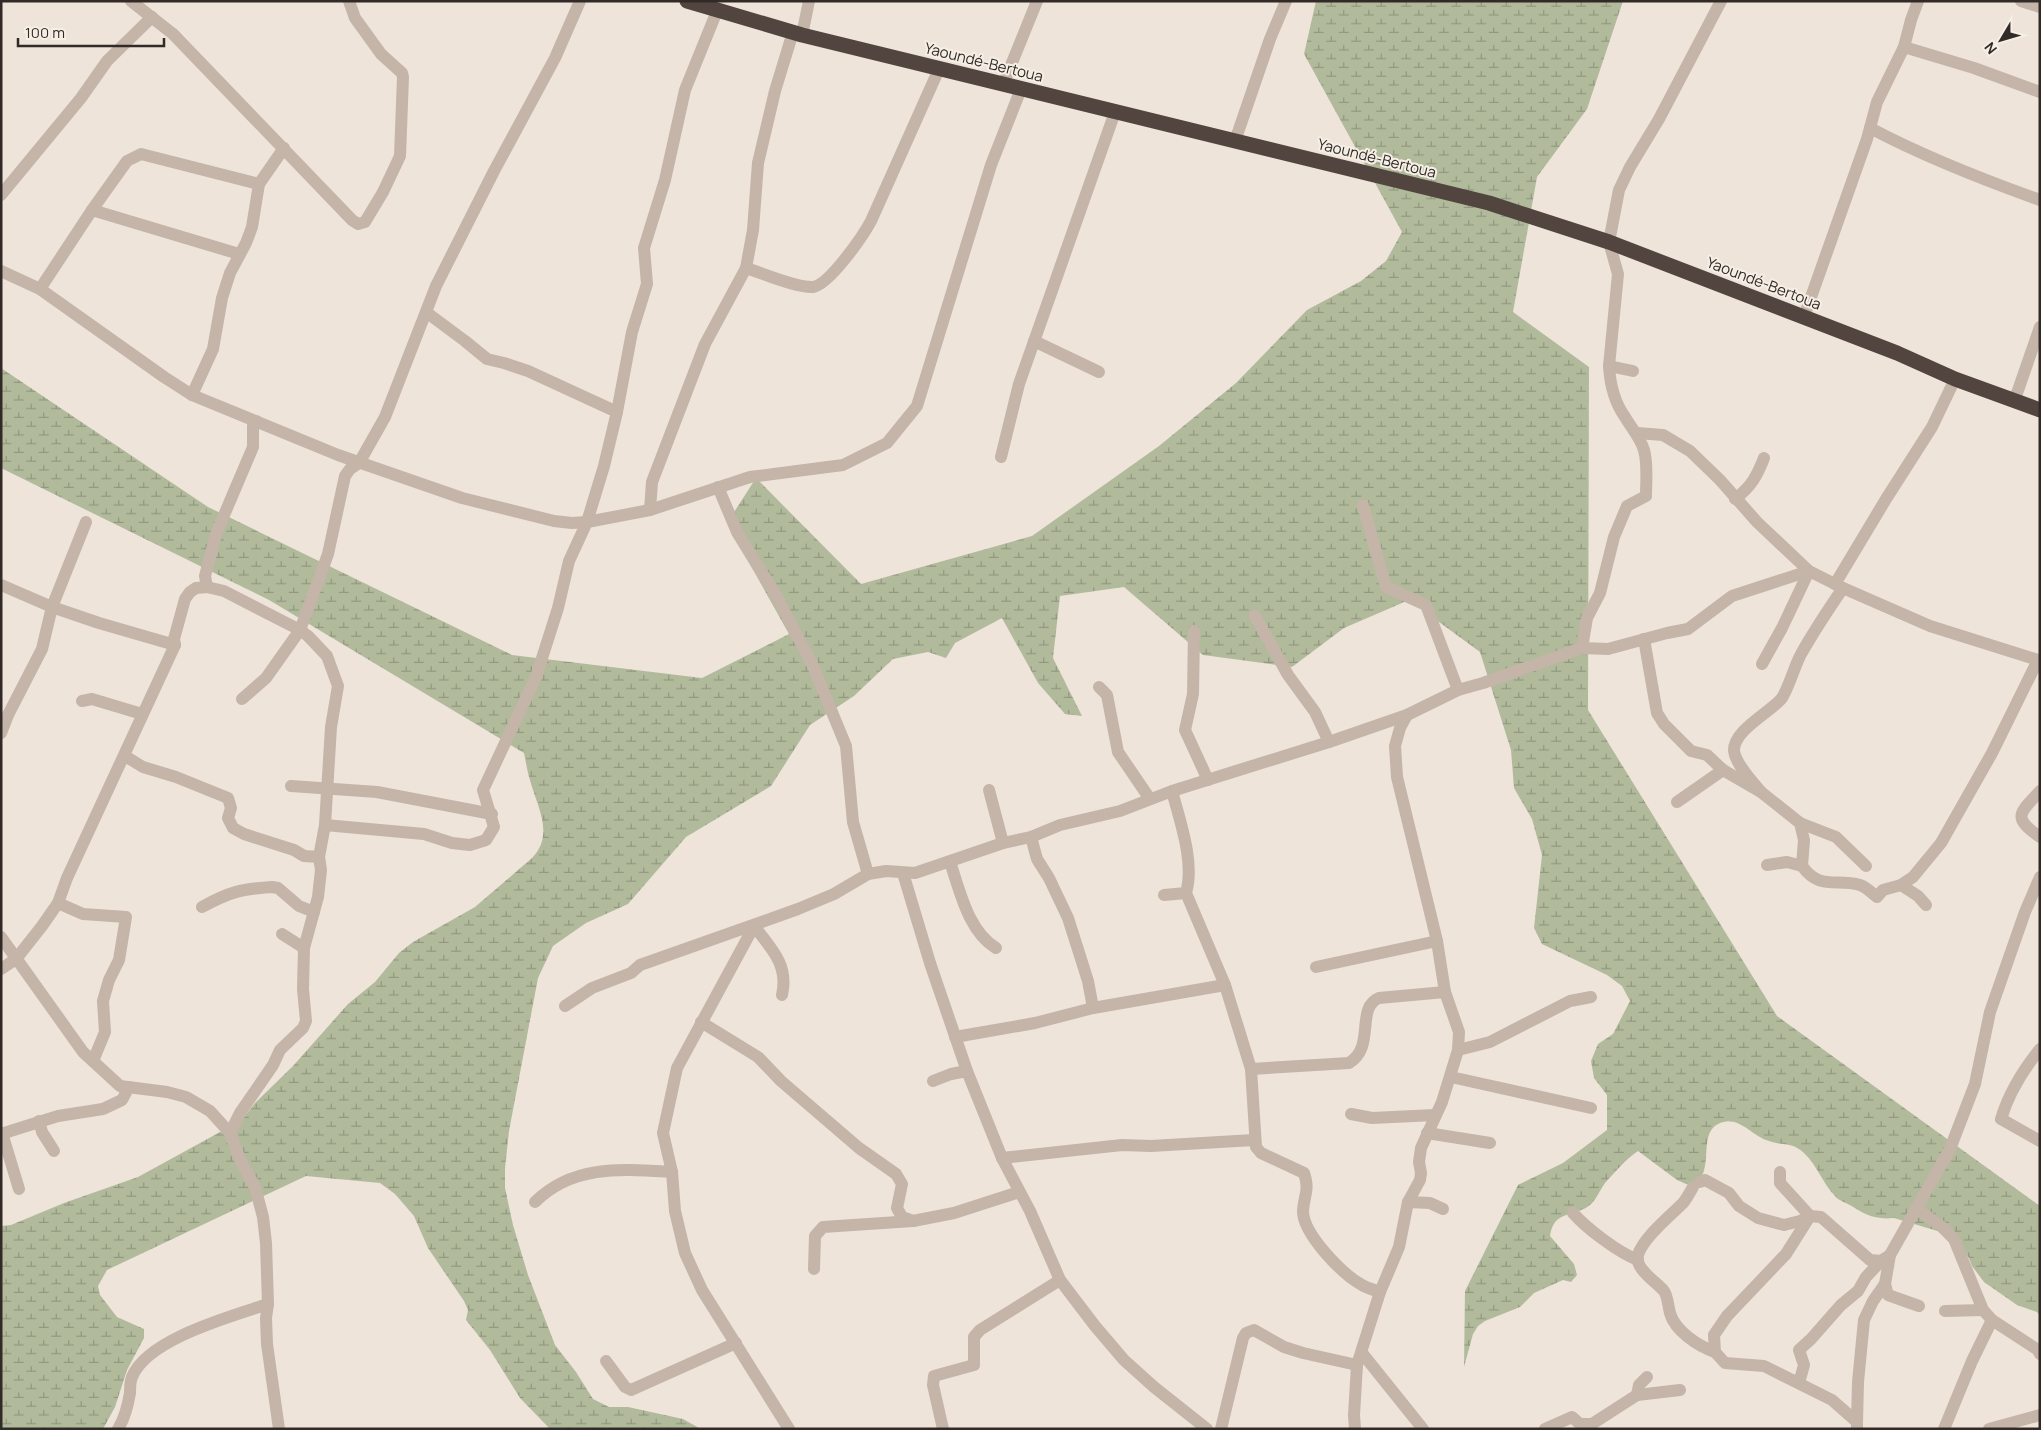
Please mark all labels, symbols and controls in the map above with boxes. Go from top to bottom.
scale bar [18,15,164,47]
north arrow [1976,15,2026,65]
text: 100 m [25,22,65,43]
street label: Yaoundé-Bertoua [923,37,1045,87]
text: N [1980,38,2001,58]
street label: Yaoundé-Bertoua [1316,133,1438,183]
street label: Yaoundé-Bertoua [1704,251,1824,315]

